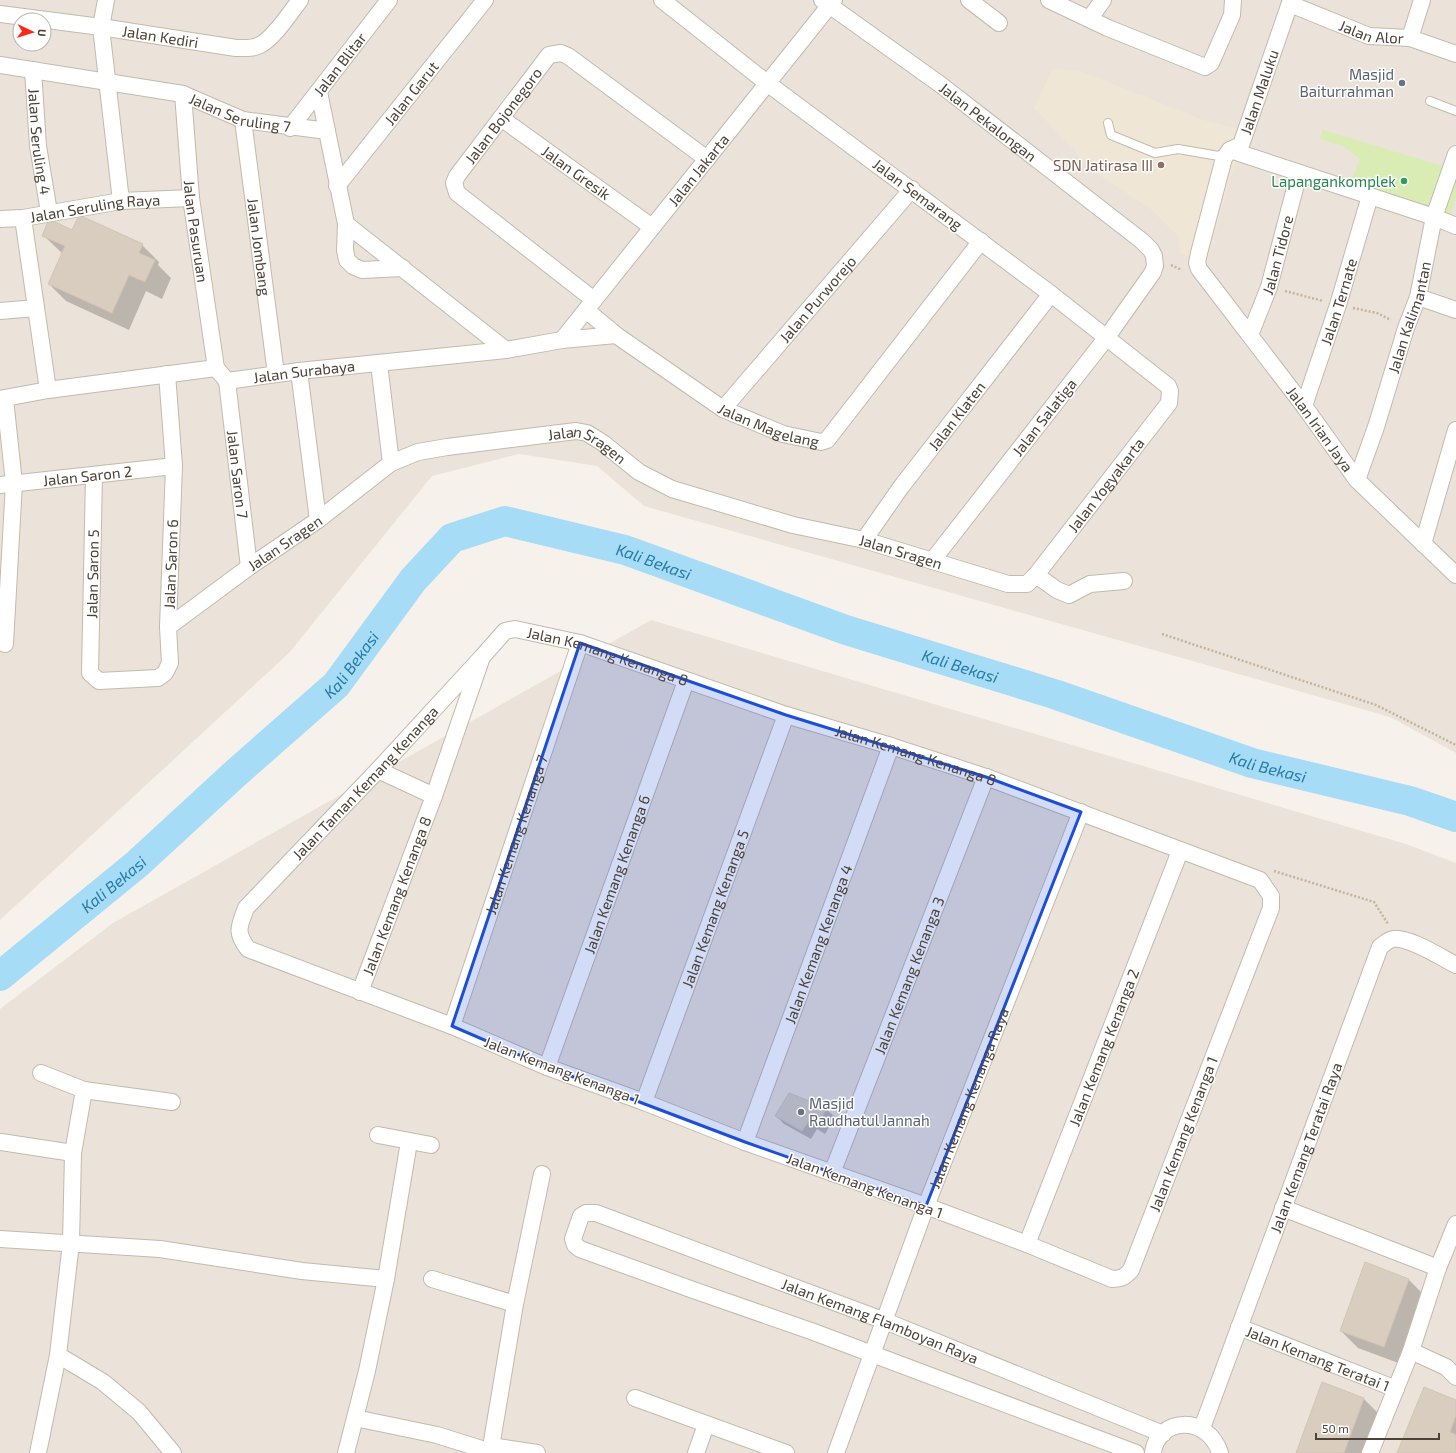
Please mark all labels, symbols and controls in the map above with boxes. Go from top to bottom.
north arrow [12,12,52,52]
street label: Jalan Alor [1337,16,1404,47]
street label: Jalan Kediri [121,21,200,51]
street label: Jalan Blitar [309,28,370,99]
text: U [36,29,49,37]
street label: Jalan Maluku [1236,47,1282,137]
street label: Jalan Garut [380,57,442,128]
street label: Jalan Bojonegoro [461,64,545,167]
place label: Masjid Baiturrahman [1299,65,1394,100]
street label: Jalan Pekalongan [936,78,1040,165]
marker: Masjid Baiturrahman [1397,78,1407,88]
street label: Jalan Seruling 4 [25,88,55,196]
street label: Jalan Seruling 7 [187,89,292,135]
street label: Jalan Jakarta [664,130,732,209]
street label: Jalan Gresik [539,142,615,203]
street label: Jalan Semarang [870,155,967,234]
place label: SDN Jatirasa III [1053,156,1153,174]
marker: SDN Jatirasa III [1156,160,1166,170]
place label: Lapangankomplek [1271,172,1396,190]
marker: Lapangankomplek [1399,176,1409,186]
street label: Jalan Pasuruan [181,180,212,284]
street label: Jalan Seruling Raya [29,190,161,226]
street label: Jalan Jombang [244,197,275,298]
street label: Jalan Tidore [1258,213,1297,297]
street label: Jalan Purworejo [775,252,860,346]
street label: Jalan Ternate [1316,256,1360,347]
street label: Jalan Kalimantan [1384,260,1434,375]
street label: Jalan Surabaya [252,356,356,386]
street label: Jalan Salatiga [1008,375,1080,459]
street label: Jalan Klaten [924,378,989,454]
street label: Jalan Irian Jaya [1283,383,1357,475]
street label: Jalan Magelang [715,399,821,451]
street label: Jalan Sragen [547,422,630,467]
street label: Jalan Saron 7 [224,429,252,520]
street label: Jalan Yogyakarta [1064,434,1148,535]
street label: Jalan Saron 2 [42,462,133,489]
street label: Jalan Sragen [244,511,325,574]
street label: Jalan Saron 6 [160,519,181,609]
street label: Jalan Saron 5 [82,529,102,619]
street label: Jalan Sragen [858,530,944,572]
water label: Kali Bekasi [614,539,694,583]
street label: Jalan Kemang Kenanga 8 [525,623,691,689]
water label: Kali Bekasi [319,627,382,701]
water label: Kali Bekasi [920,645,1001,686]
street label: Jalan Taman Kemang Kenanga [288,702,442,863]
street label: Jalan Kemang Kenanga 8 [833,721,999,789]
water label: Kali Bekasi [1227,746,1308,785]
street label: Jalan Kemang Kenanga 7 [481,752,551,916]
street label: Jalan Kemang Kenanga 6 [580,792,653,956]
street label: Jalan Kemang Kenanga 8 [358,814,435,977]
street label: Jalan Kemang Kenanga 5 [678,827,752,990]
water label: Kali Bekasi [77,851,150,916]
street label: Jalan Kemang Kenanga 4 [780,862,856,1026]
street label: Jalan Kemang Kenanga 3 [870,894,948,1057]
street label: Jalan Kemang Kenanga 2 [1065,966,1142,1129]
street label: Jalan Kemang Kenanga Raya [925,1005,1012,1191]
street label: Jalan Kemang Kenanga 1 [482,1032,642,1108]
street label: Jalan Kemang Kenanga 1 [1145,1054,1221,1214]
street label: Jalan Kemang Teratai Raya [1266,1060,1346,1235]
place label: Masjid Raudhatul Jannah [809,1094,930,1129]
marker: Masjid Raudhatul Jannah [796,1107,806,1117]
street label: Jalan Kemang Kenanga 1 [784,1148,946,1222]
street label: Jalan Kemang Flamboyan Raya [779,1274,981,1367]
street label: Jalan Kemang Teratai 1 [1244,1322,1392,1395]
scale bar [1316,1415,1439,1441]
text: 50 m [1322,1421,1349,1435]

